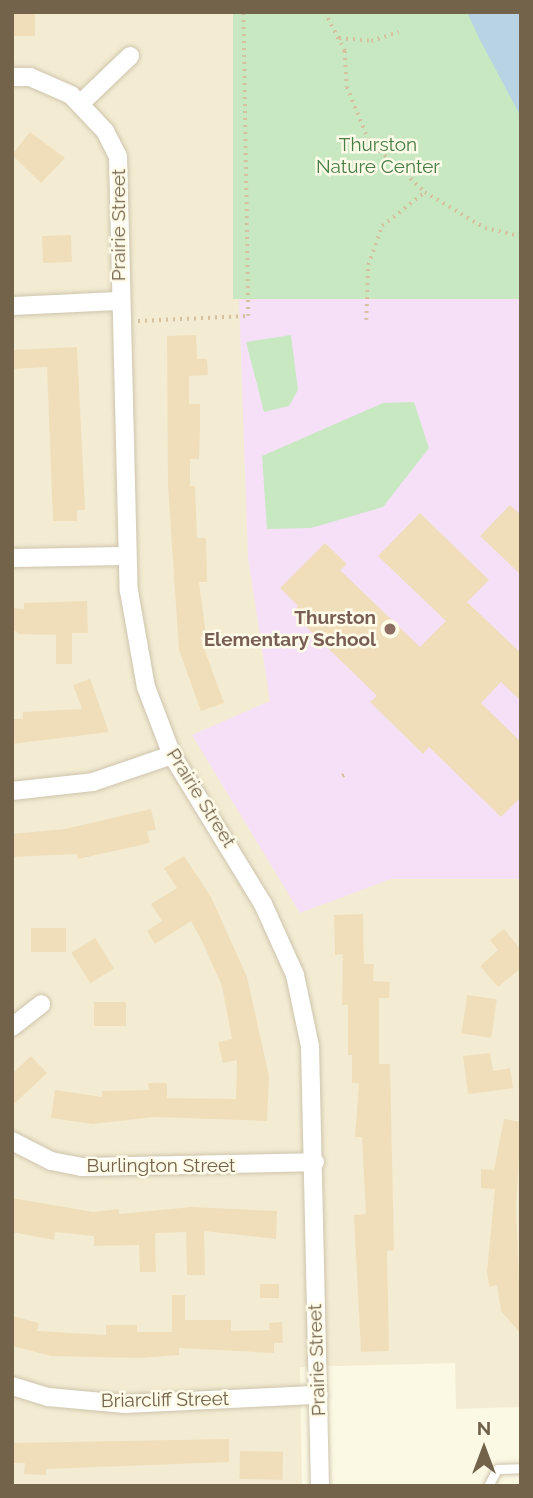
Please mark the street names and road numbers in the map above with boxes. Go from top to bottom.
street label: Prairie Street [108,169,130,281]
street label: Prairie Street [162,744,240,852]
street label: Burlington Street [87,1155,235,1177]
street label: Prairie Street [304,1303,330,1417]
street label: Briarcliff Street [101,1387,229,1413]

